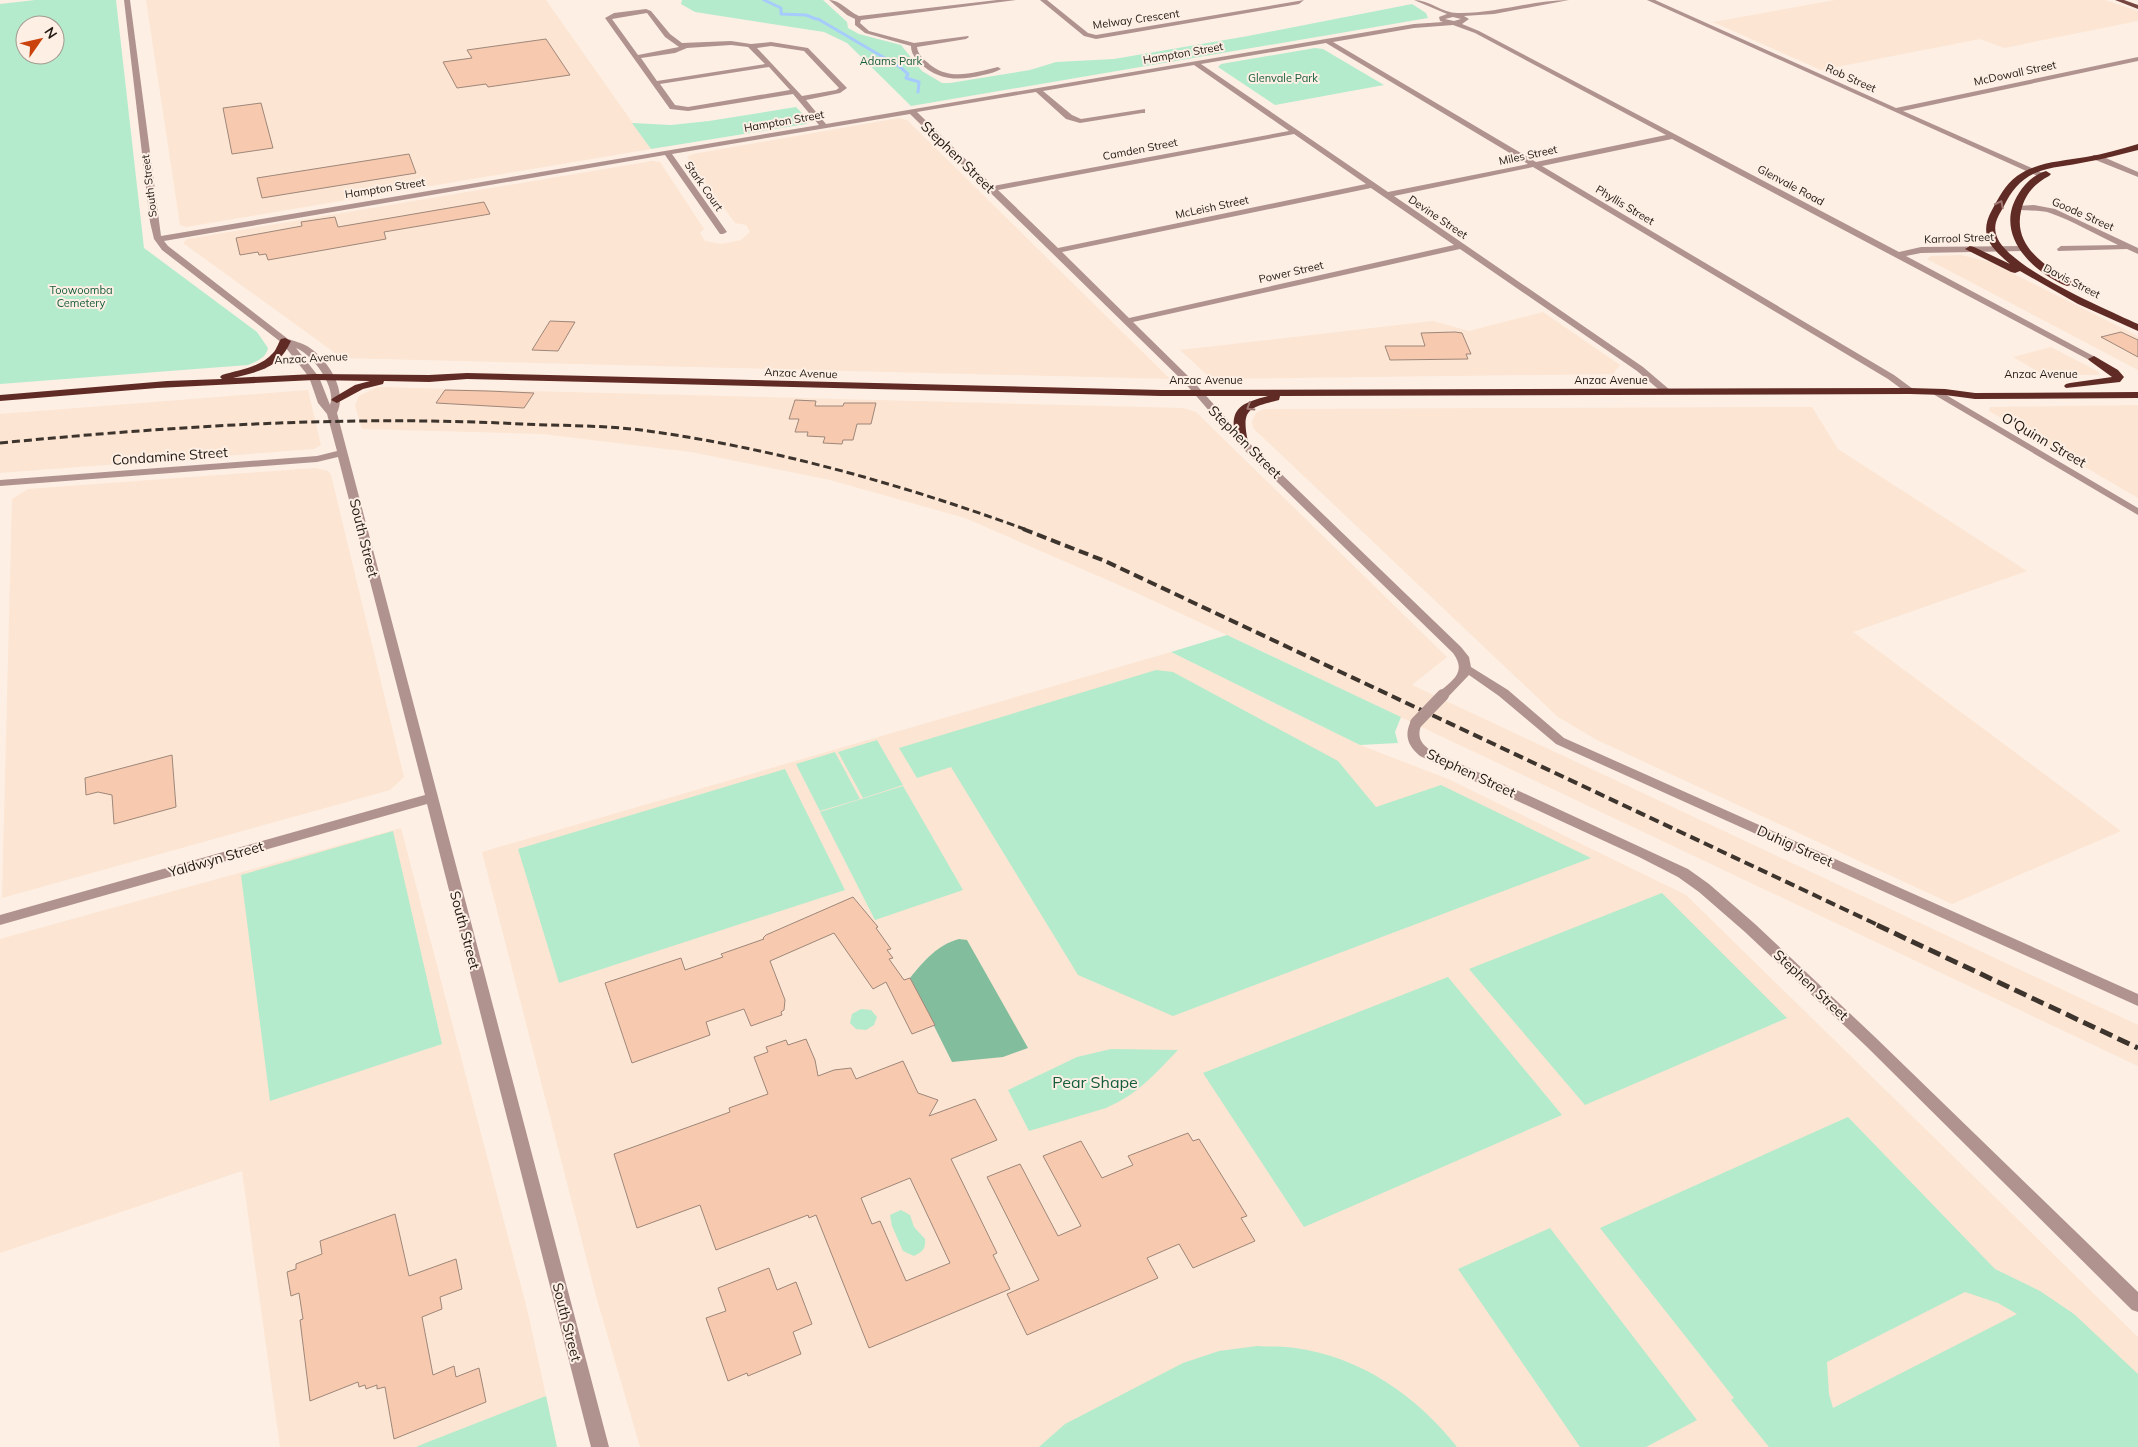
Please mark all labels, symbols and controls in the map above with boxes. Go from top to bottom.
street label: Melway Crescent [1092,6,1180,32]
north arrow [15,15,65,65]
text: N [40,23,61,42]
street label: Hampton Street [1142,39,1224,67]
park label: Adams Park [860,54,923,68]
street label: McDowall Street [1973,57,2058,89]
street label: Rob Street [1824,61,1878,95]
park label: Glenvale Park [1248,71,1318,85]
street label: Hampton Street [743,107,825,135]
street label: Stephen Street [917,117,999,197]
street label: Camden Street [1101,135,1179,163]
street label: Miles Street [1497,142,1559,168]
street label: South Street [138,154,160,218]
street label: Stark Court [682,158,726,214]
street label: Glenvale Road [1755,161,1827,209]
street label: Hampton Street [344,175,426,201]
street label: Phyllis Street [1593,182,1657,228]
street label: McLeish Street [1174,192,1250,222]
street label: Devine Street [1406,192,1470,242]
street label: Goode Street [2050,194,2116,234]
one-way arrow [1994,200,2004,209]
street label: Karrool Street [1924,230,1994,246]
street label: Power Street [1257,258,1325,286]
street label: Davis Street [2041,261,2103,301]
park label: Toowoomba Cemetery [49,283,113,310]
street label: Anzac Avenue [274,349,348,367]
street label: Anzac Avenue [764,365,838,381]
street label: Anzac Avenue [2004,367,2078,381]
street label: Anzac Avenue [1169,373,1243,387]
street label: Anzac Avenue [1574,373,1648,387]
one-way arrow [1247,401,1256,411]
street label: Stephen Street [1205,402,1285,482]
street label: O'Quinn Street [1998,408,2090,472]
street label: Condamine Street [112,443,229,469]
street label: South Street [346,497,382,579]
street label: Stephen Street [1424,745,1518,801]
street label: Duhig Street [1754,821,1836,871]
street label: Yaldwyn Street [166,837,266,881]
street label: South Street [446,889,484,971]
street label: Stephen Street [1770,946,1852,1024]
park label: Pear Shape [1052,1072,1138,1092]
street label: South Street [549,1281,585,1363]

